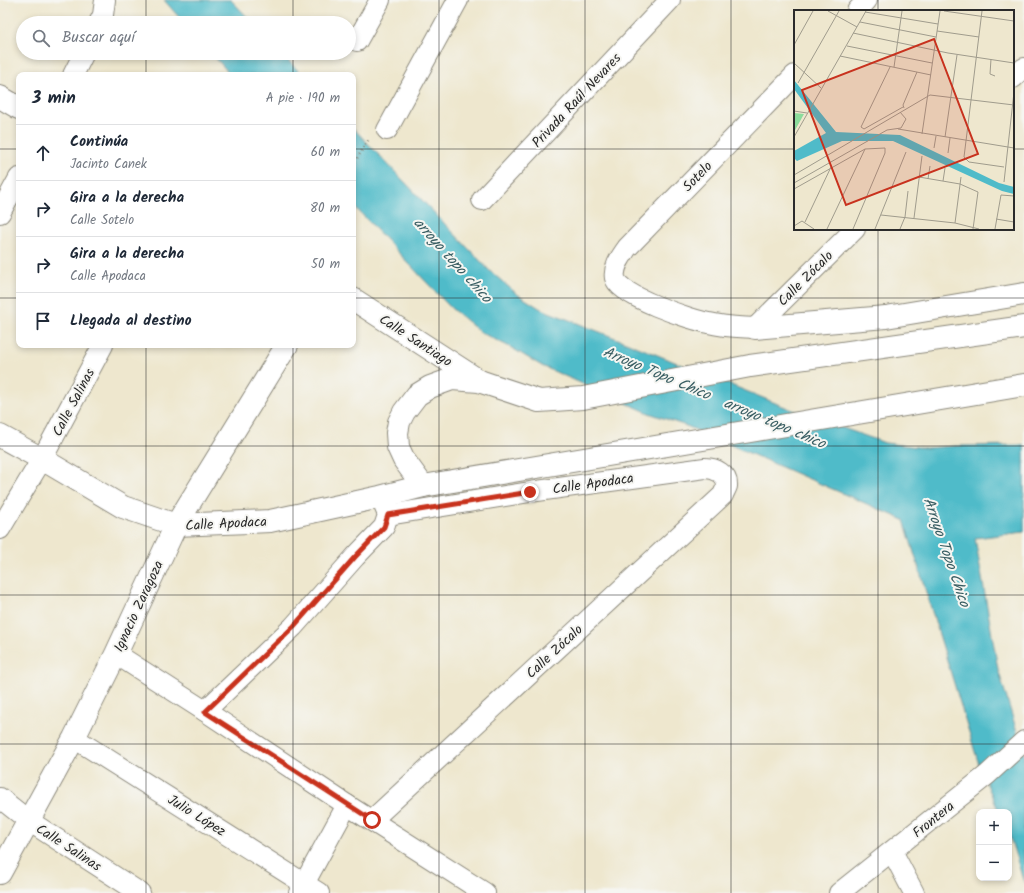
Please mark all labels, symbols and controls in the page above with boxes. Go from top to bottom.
inset map [794,10,1014,230]
search box [16,16,356,60]
text: Buscar aquí [62,26,135,50]
icon: search [30,27,52,49]
street label: Privada Raúl Nevares [527,48,627,153]
text: 3 min [32,85,76,112]
text: A pie · 190 m [266,88,340,109]
text: Continúa [70,130,128,154]
icon: ahead [32,142,54,164]
text: 60 m [311,142,340,163]
text: Jacinto Canek [70,154,147,175]
street label: Sotelo [678,156,718,197]
text: Gira a la derecha [70,186,184,210]
icon: right [32,198,54,220]
text: 80 m [310,198,340,219]
text: Calle Sotelo [70,210,134,231]
water label: arroyo topo chico [407,213,498,310]
text: Gira a la derecha [70,242,184,266]
street label: Calle Zócalo [773,246,839,312]
icon: right [32,254,54,276]
text: 50 m [311,254,340,275]
text: Calle Apodaca [70,266,146,287]
text: Llegada al destino [70,309,192,333]
street label: Calle Santiago [374,309,456,373]
icon: arrive [32,310,54,332]
water label: Arroyo Topo Chico [599,340,715,408]
street label: Calle Salinas [47,364,101,441]
water label: arroyo topo chico [720,392,830,457]
street label: Calle Apodaca [551,467,635,501]
route end [521,483,539,501]
water label: Arroyo Topo Chico [916,494,976,612]
street label: Calle Apodaca [185,511,267,537]
street label: Ignacio Zaragoza [108,557,170,656]
street label: Calle Zócalo [521,619,588,684]
street label: Julio López [163,789,230,842]
street label: Frontera [908,796,959,844]
map controls [976,809,1012,881]
button: + [976,809,1012,845]
route start [363,811,381,829]
street label: Calle Salinas [31,818,106,877]
button: − [976,845,1012,881]

